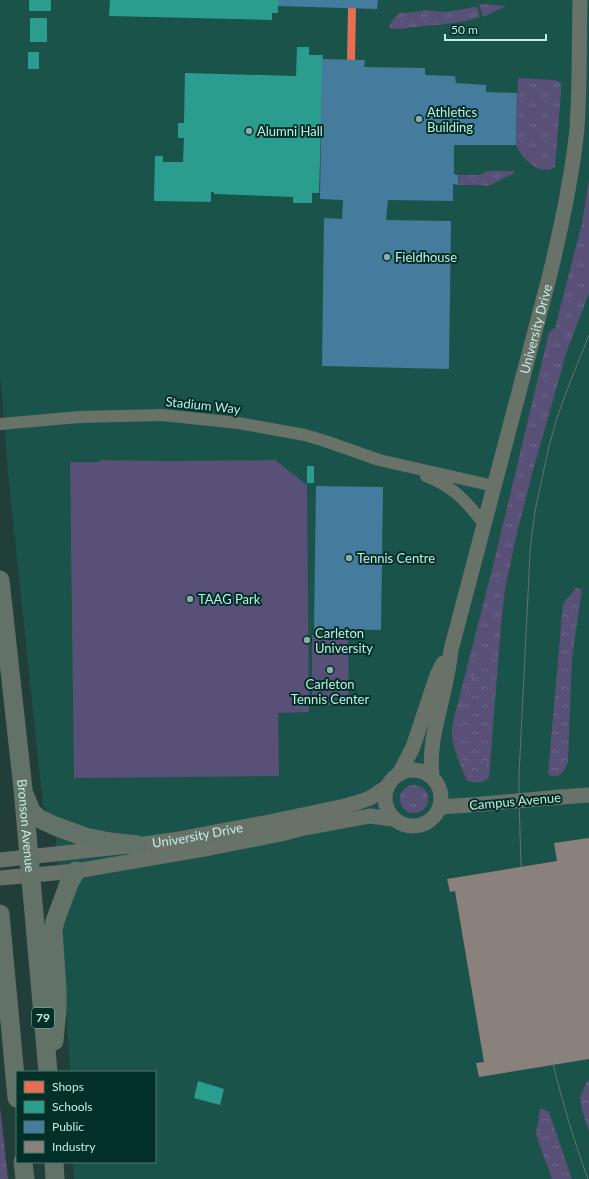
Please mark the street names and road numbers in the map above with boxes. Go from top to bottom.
street label: University Drive [516,282,555,375]
street label: Stadium Way [165,393,241,417]
street label: Bronson Avenue [14,778,38,873]
street label: Campus Avenue [469,789,562,813]
street label: University Drive [151,819,244,851]
road number: 79 [32,1008,54,1028]

